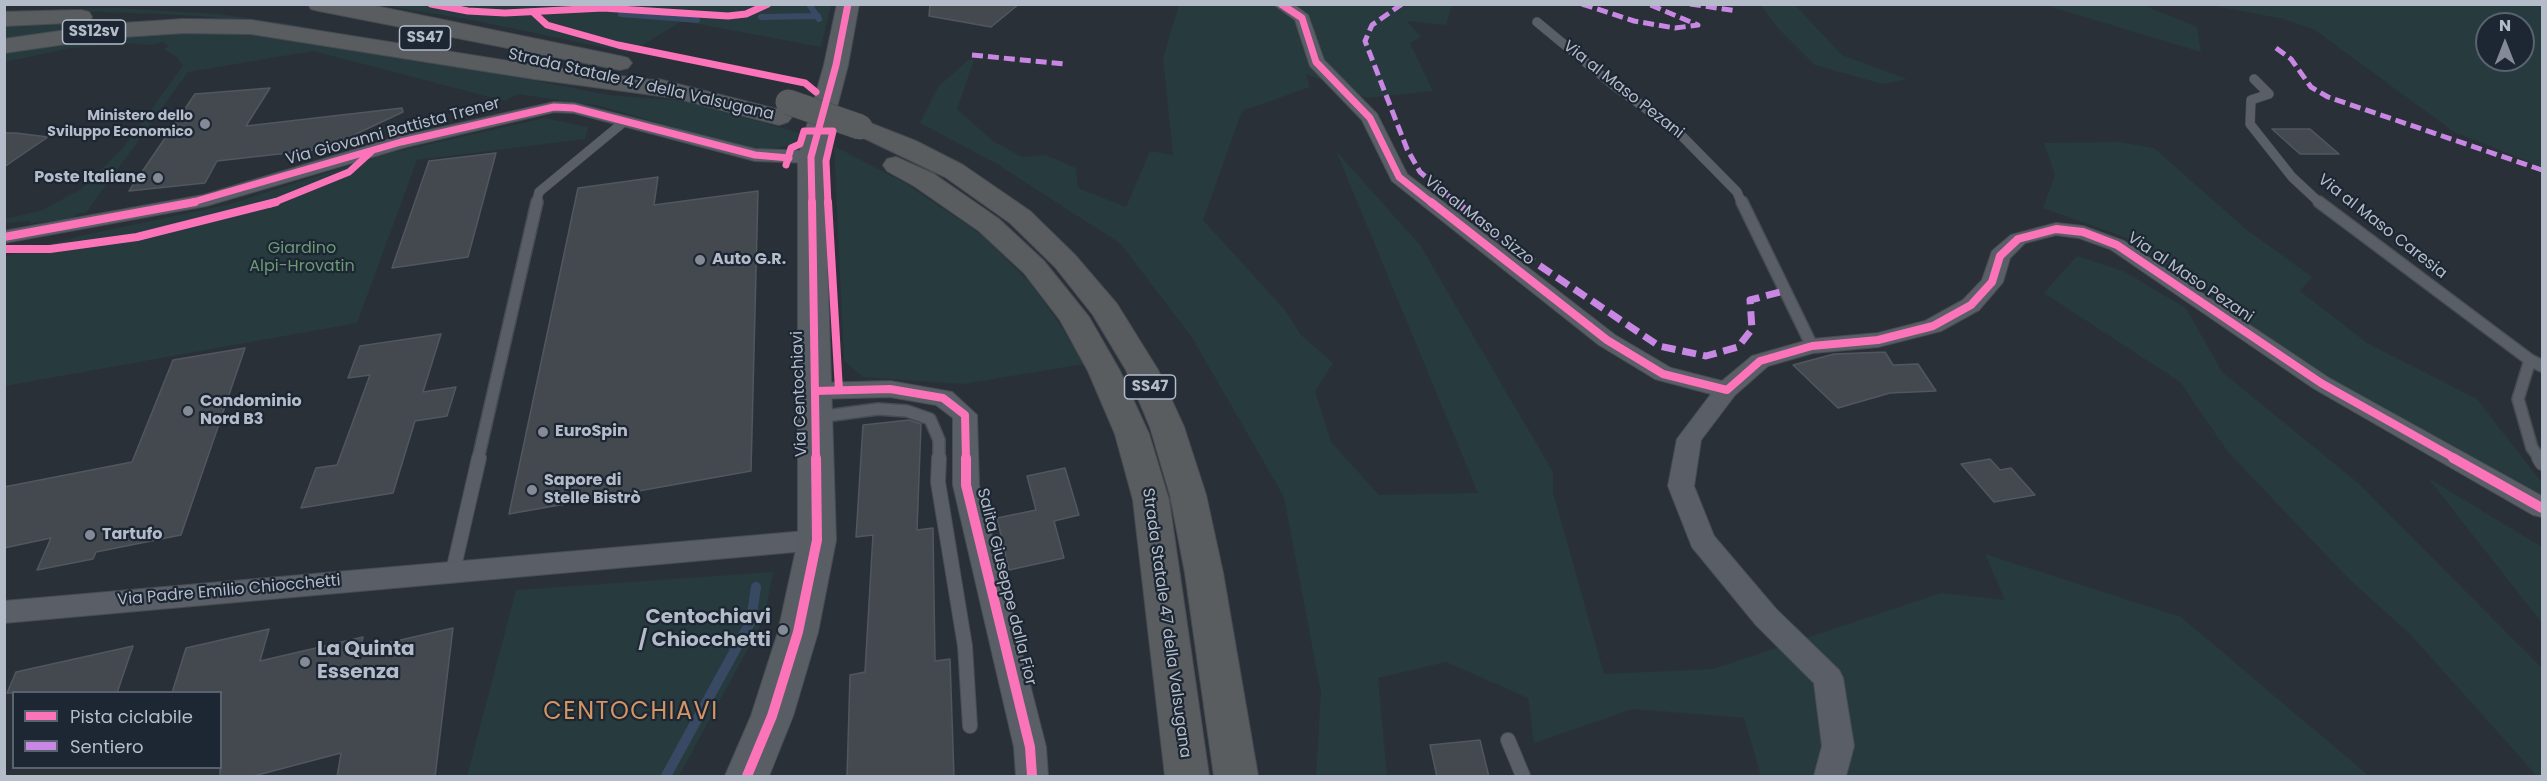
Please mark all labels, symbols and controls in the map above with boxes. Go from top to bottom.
north arrow [2475,12,2535,72]
text: N [2499,14,2511,37]
road number: SS12sv [62,20,125,44]
road number: SS47 [400,26,450,50]
street label: Via al Maso Pezani [1559,37,1687,143]
street label: Strada Statale 47 della Valsugana [506,45,776,125]
street label: Via Giovanni Battista Trener [284,94,502,170]
place label: Ministero dello Sviluppo Economico [47,108,193,140]
marker: Ministero dello Sviluppo Economico [198,117,212,131]
place label: Poste Italiane [34,168,146,188]
marker: Poste Italiane [151,171,165,185]
street label: Via al Maso Caresia [2314,171,2450,283]
street label: Via al Maso Sizzo [1420,172,1538,270]
street label: Via al Maso Pezani [2123,229,2257,327]
park label: Giardino Alpi-Hrovatin [249,239,355,277]
place label: Auto G.R. [712,250,786,270]
marker: Auto G.R. [693,253,707,267]
street label: Via Centochiavi [788,331,812,457]
road number: SS47 [1124,375,1176,399]
place label: Condominio Nord B3 [200,392,302,430]
marker: Condominio Nord B3 [181,404,195,418]
place label: EuroSpin [555,422,628,442]
marker: EuroSpin [536,425,550,439]
place label: Sapore di Stelle Bistrò [544,471,641,509]
marker: Sapore di Stelle Bistrò [525,483,539,497]
street label: Salita Giuseppe dalla Fior [972,486,1040,688]
street label: Strada Statale 47 della Valsugana [1138,487,1194,759]
place label: Tartufo [102,525,162,545]
marker: Tartufo [83,528,97,542]
street label: Via Padre Emilio Chiocchetti [117,572,341,610]
place label: Centochiavi / Chiocchetti [638,606,771,653]
marker: Centochiavi / Chiocchetti [776,623,790,637]
place label: La Quinta Essenza [317,638,415,685]
marker: La Quinta Essenza [298,655,312,669]
legend [12,691,222,769]
district label: CENTOCHIAVI [543,699,719,727]
text: Pista ciclabile [70,704,193,729]
text: Sentiero [70,734,144,759]

